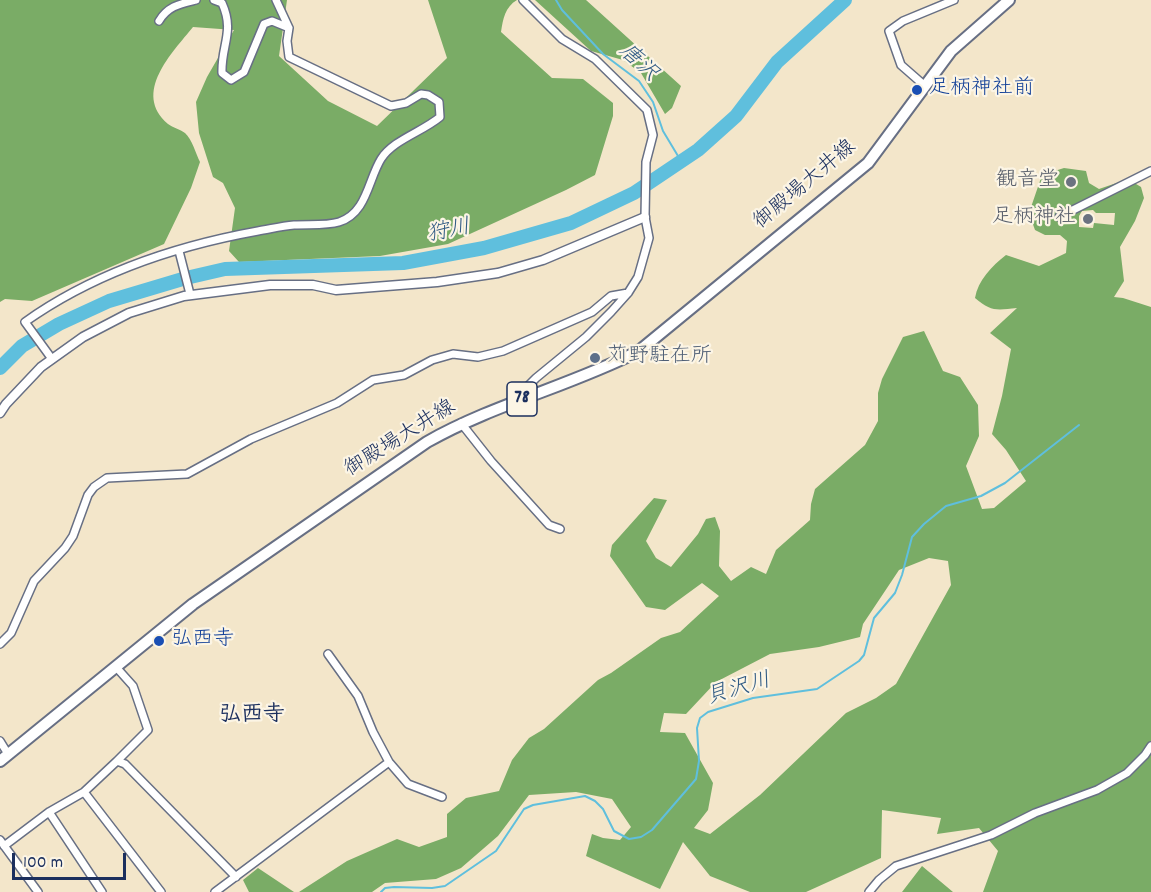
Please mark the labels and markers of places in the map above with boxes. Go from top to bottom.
place label: 足柄神社前 [929,77,1034,103]
marker: 足柄神社前 [910,83,924,97]
place label: 観音堂 [996,169,1059,195]
marker: 観音堂 [1064,175,1078,189]
place label: 足柄神社 [992,206,1076,232]
marker: 足柄神社 [1081,212,1095,226]
place label: 苅野駐在所 [607,345,712,371]
marker: 苅野駐在所 [588,351,602,365]
place label: 弘西寺 [171,628,234,654]
marker: 弘西寺 [152,634,166,648]

